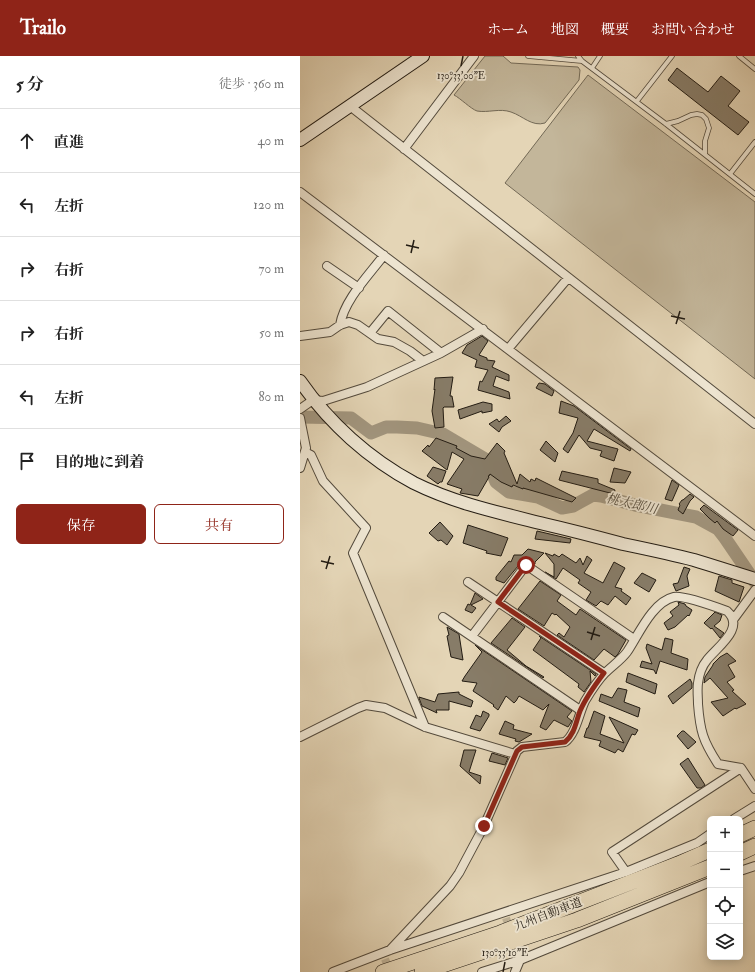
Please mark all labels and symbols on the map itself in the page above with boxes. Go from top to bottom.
text: 130°33'00"E [437,70,485,82]
water label: 桃太郎川 [605,490,661,518]
route start [517,556,535,574]
route end [475,817,493,835]
street label: 九州自動車道 [512,895,584,934]
text: 130°33'10"E [482,947,528,959]

